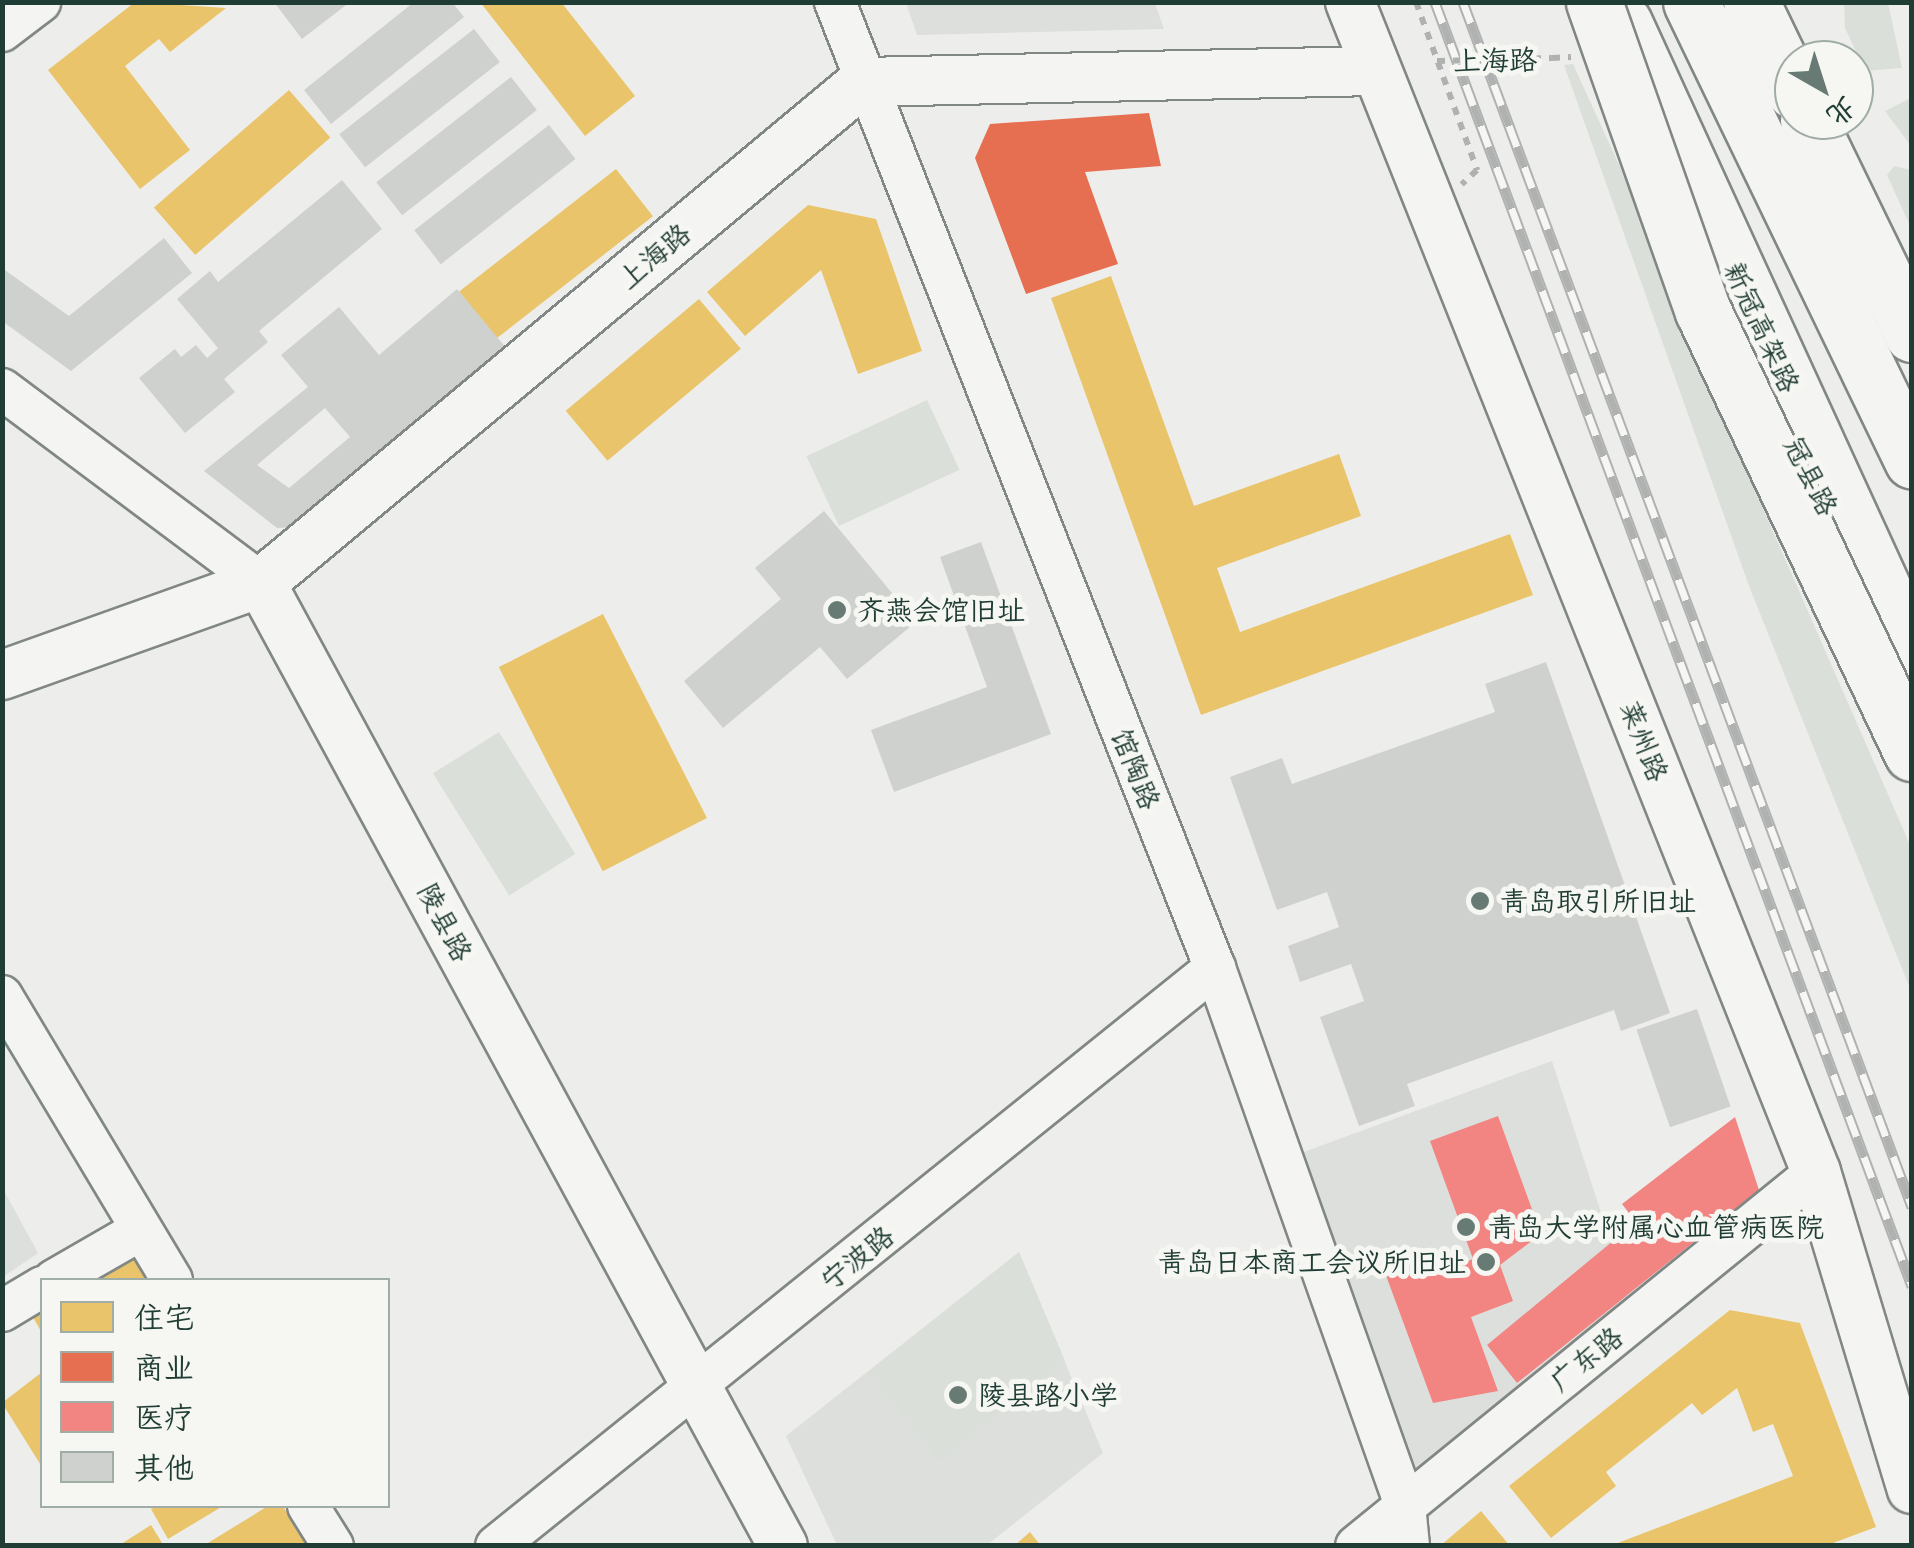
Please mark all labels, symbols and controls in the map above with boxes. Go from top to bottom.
north arrow [1774,40,1874,140]
street label: 上海路 [1453,42,1537,78]
text: 北 [1819,88,1864,135]
street label: 上海路 [611,216,697,296]
street label: 新冠高架路 [1717,256,1807,398]
street label: 冠县路 [1777,431,1845,521]
place label: 齐燕会馆旧址 [857,593,1025,627]
marker: 齐燕会馆旧址 [826,599,848,621]
street label: 莱州路 [1613,696,1675,786]
street label: 馆陶路 [1105,724,1167,814]
street label: 陵县路 [410,877,480,967]
place label: 青岛取引所旧址 [1500,884,1696,918]
marker: 青岛取引所旧址 [1469,890,1491,912]
place label: 青岛大学附属心血管病医院 [1488,1210,1824,1244]
marker: 青岛大学附属心血管病医院 [1453,1214,1479,1240]
street label: 宁波路 [814,1219,900,1297]
place label: 青岛日本商工会议所旧址 [1158,1245,1466,1279]
marker: 青岛日本商工会议所旧址 [1475,1251,1497,1273]
legend [40,1278,390,1508]
text: 住宅 [134,1297,194,1338]
street label: 广东路 [1543,1320,1629,1398]
text: 商业 [134,1347,194,1388]
place label: 陵县路小学 [978,1378,1118,1412]
marker: 陵县路小学 [947,1384,969,1406]
text: 医疗 [134,1397,194,1438]
text: 其他 [134,1447,194,1488]

